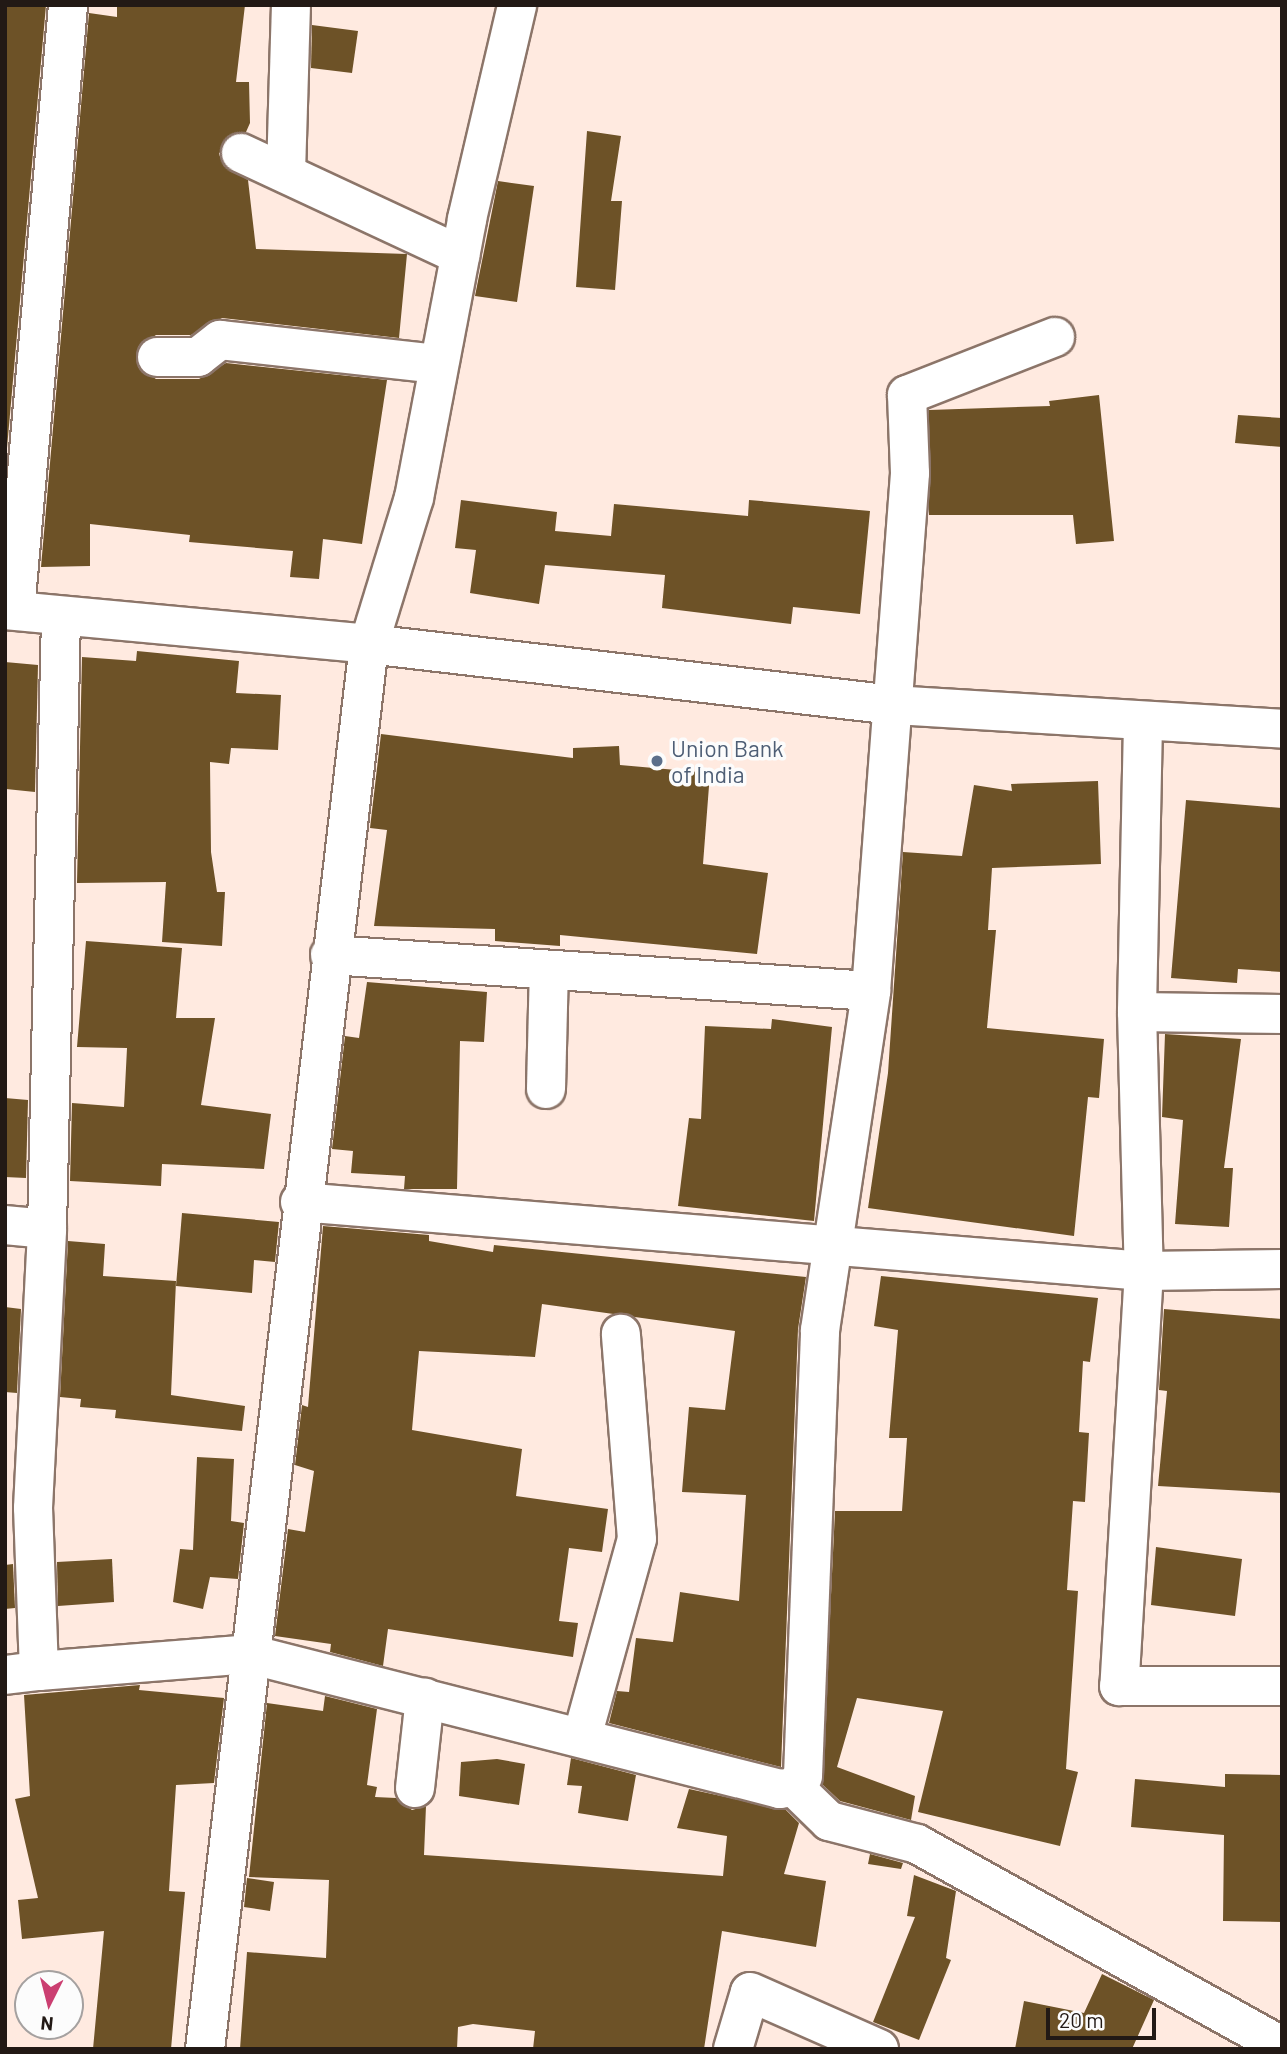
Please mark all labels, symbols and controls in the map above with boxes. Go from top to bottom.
place label: Union Bank of India [671,734,784,788]
marker: Union Bank of India [649,753,665,769]
north arrow [14,1970,84,2040]
scale bar [1049,1994,1159,2038]
text: 20 m [1059,2007,1104,2032]
text: N [39,2012,54,2036]

